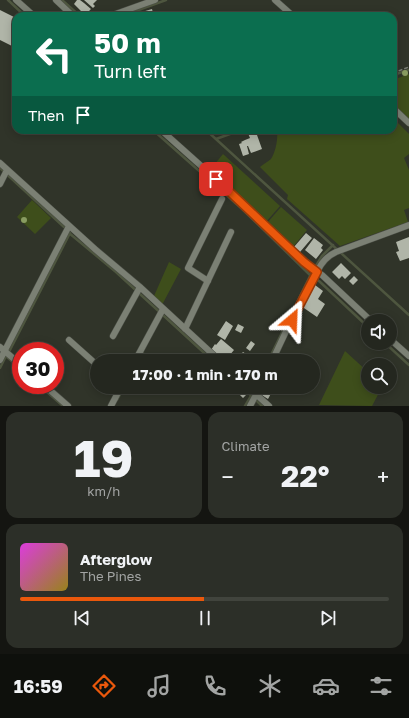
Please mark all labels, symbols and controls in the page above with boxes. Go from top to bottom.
text: 50 m [94,26,161,59]
icon: left [28,28,80,80]
text: Turn left [94,60,167,82]
icon: arrive [72,104,94,126]
text: Then [28,106,64,124]
pin [199,162,233,196]
icon: arrive [205,168,227,190]
position arrow [271,299,313,341]
map controls [361,314,397,394]
button: sound [361,314,397,350]
speed limit sign: 30 [12,342,64,394]
button: search [361,358,397,394]
text: 17:00 · 1 min · 170 m [132,365,278,383]
text: 19 [74,426,134,488]
text: Climate [222,438,269,454]
text: 22° [281,458,329,494]
text: − [222,463,234,490]
text: + [377,463,389,490]
text: km/h [87,483,120,499]
text: Afterglow [80,550,152,568]
text: The Pines [80,568,141,584]
icon: previous [71,607,93,629]
icon: pause [194,607,216,629]
icon: next [317,607,339,629]
icon: directions [90,672,118,700]
icon: music [145,672,173,700]
icon: phone [201,672,229,700]
icon: climate [256,672,284,700]
icon: car [312,672,340,700]
icon: filters [367,672,395,700]
text: 16:59 [14,675,63,697]

